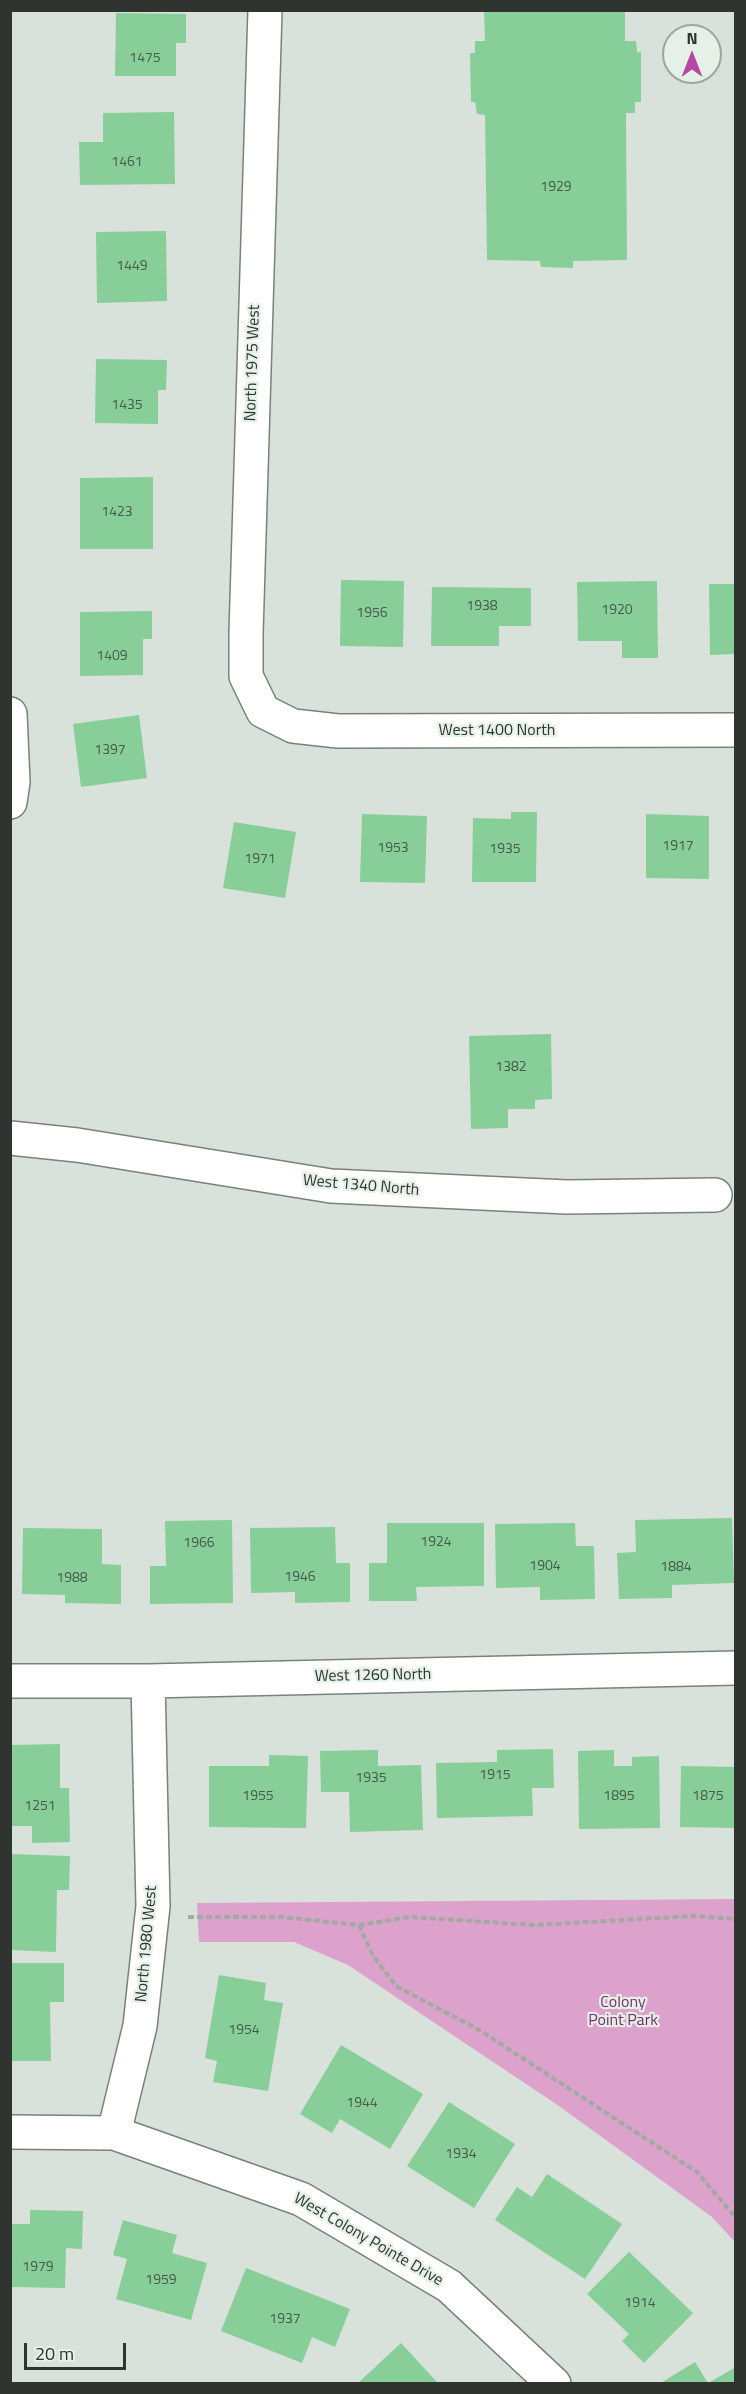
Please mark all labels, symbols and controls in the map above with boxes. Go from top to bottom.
north arrow [662,24,722,84]
text: N [686,26,698,50]
house number: 1475 [129,51,161,67]
house number: 1461 [111,155,143,171]
house number: 1929 [540,180,572,196]
house number: 1449 [116,259,148,275]
street label: North 1975 West [241,304,265,422]
house number: 1435 [111,398,143,414]
house number: 1423 [101,505,133,521]
house number: 1938 [466,599,498,615]
house number: 1920 [601,603,633,619]
house number: 1956 [356,606,388,622]
house number: 1409 [96,649,128,665]
street label: West 1400 North [439,721,555,741]
house number: 1397 [94,743,126,759]
house number: 1917 [662,839,694,855]
house number: 1953 [377,841,409,857]
house number: 1935 [489,842,521,858]
house number: 1971 [244,852,276,868]
house number: 1382 [495,1060,527,1076]
street label: West 1340 North [302,1171,420,1201]
house number: 1924 [420,1535,452,1551]
house number: 1966 [183,1536,215,1552]
house number: 1904 [529,1559,561,1575]
house number: 1884 [660,1560,692,1576]
house number: 1946 [284,1570,316,1586]
house number: 1988 [56,1571,88,1587]
street label: West 1260 North [314,1665,432,1687]
house number: 1915 [479,1768,511,1784]
house number: 1935 [355,1771,387,1787]
house number: 1955 [242,1789,274,1805]
house number: 1895 [603,1789,635,1805]
house number: 1875 [692,1789,724,1805]
house number: 1251 [24,1799,56,1815]
street label: North 1980 West [132,1885,162,2003]
park label: Colony Point Park [588,1993,658,2031]
house number: 1954 [228,2023,260,2039]
house number: 1944 [346,2096,378,2112]
house number: 1934 [445,2147,477,2163]
street label: West Colony Pointe Drive [290,2189,446,2291]
house number: 1979 [22,2260,54,2276]
house number: 1959 [145,2273,177,2289]
house number: 1914 [624,2296,656,2312]
house number: 1937 [269,2312,301,2328]
scale bar [27,2331,129,2369]
text: 20 m [35,2340,74,2367]

